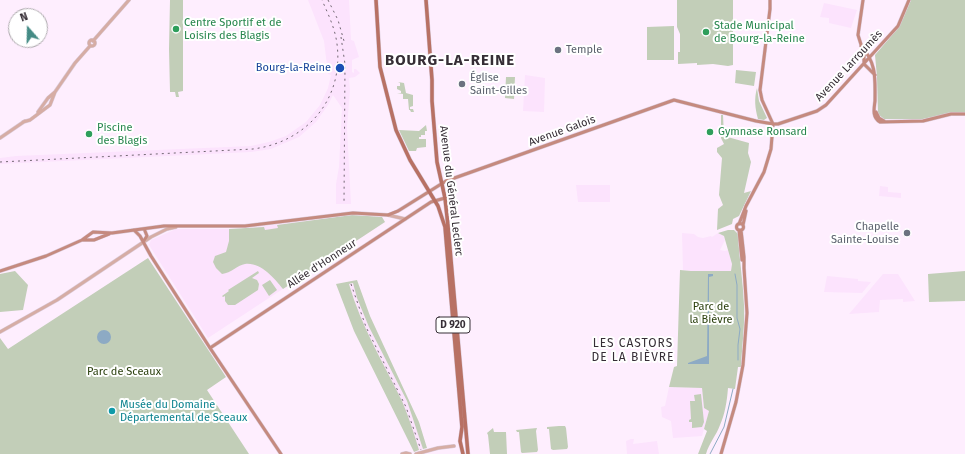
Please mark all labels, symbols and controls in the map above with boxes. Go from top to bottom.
north arrow [8,8,48,48]
text: N [18,10,30,25]
place label: Centre Sportif et de Loisirs des Blagis [184,16,282,42]
place label: Stade Municipal de Bourg-la-Reine [714,19,805,45]
marker: Centre Sportif et de Loisirs des Blagis [171,24,181,34]
marker: Stade Municipal de Bourg-la-Reine [701,27,711,37]
street label: Avenue Larroumès [813,28,885,104]
place label: Temple [566,43,602,57]
marker: Temple [553,45,563,55]
district label: BOURG-LA-REINE [385,52,515,70]
place label: Bourg-la-Reine [256,61,331,75]
marker: Bourg-la-Reine [334,62,346,74]
place label: Église Saint-Gilles [470,71,527,97]
marker: Église Saint-Gilles [457,79,467,89]
street label: Avenue Galois [527,113,597,149]
place label: Piscine des Blagis [97,121,147,147]
street label: Avenue du Général Leclerc [436,125,466,257]
place label: Gymnase Ronsard [718,125,807,139]
marker: Gymnase Ronsard [705,127,715,137]
marker: Piscine des Blagis [84,129,94,139]
place label: Chapelle Sainte-Louise [831,220,899,246]
marker: Chapelle Sainte-Louise [902,228,912,238]
street label: Allée d'Honneur [285,237,359,291]
park label: Parc de la Bièvre [689,300,733,326]
road number: D 920 [436,317,470,333]
district label: LES CASTORS DE LA BIÈVRE [592,337,674,365]
park label: Parc de Sceaux [87,365,161,379]
place label: Musée du Domaine Départemental de Sceaux [120,398,247,424]
marker: Musée du Domaine Départemental de Sceaux [107,406,117,416]

